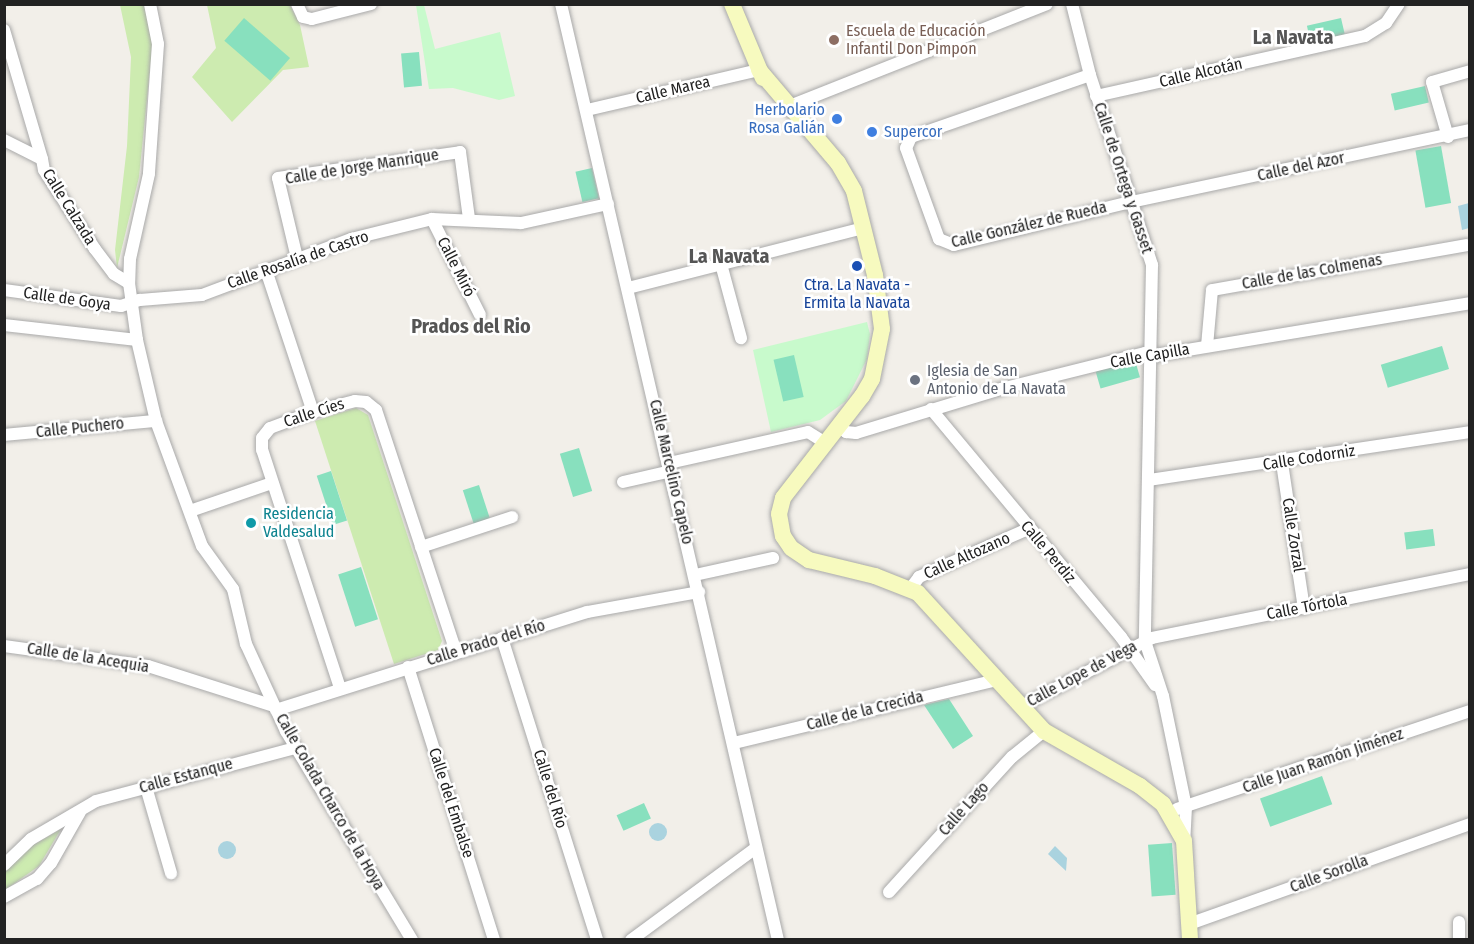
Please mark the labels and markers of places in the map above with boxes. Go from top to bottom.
place label: Escuela de Educación Infantil Don Pimpon [846,21,986,59]
marker: Escuela de Educación Infantil Don Pimpon [827,33,841,47]
place label: Herbolario Rosa Galián [748,100,825,138]
marker: Herbolario Rosa Galián [830,112,844,126]
place label: Supercor [884,122,942,142]
marker: Supercor [865,125,879,139]
marker: Ctra. La Navata - Ermita la Navata [850,259,864,273]
place label: Ctra. La Navata - Ermita la Navata [804,275,910,313]
place label: Iglesia de San Antonio de La Navata [927,361,1066,399]
marker: Iglesia de San Antonio de La Navata [908,373,922,387]
place label: Residencia Valdesalud [263,504,334,542]
marker: Residencia Valdesalud [244,516,258,530]

